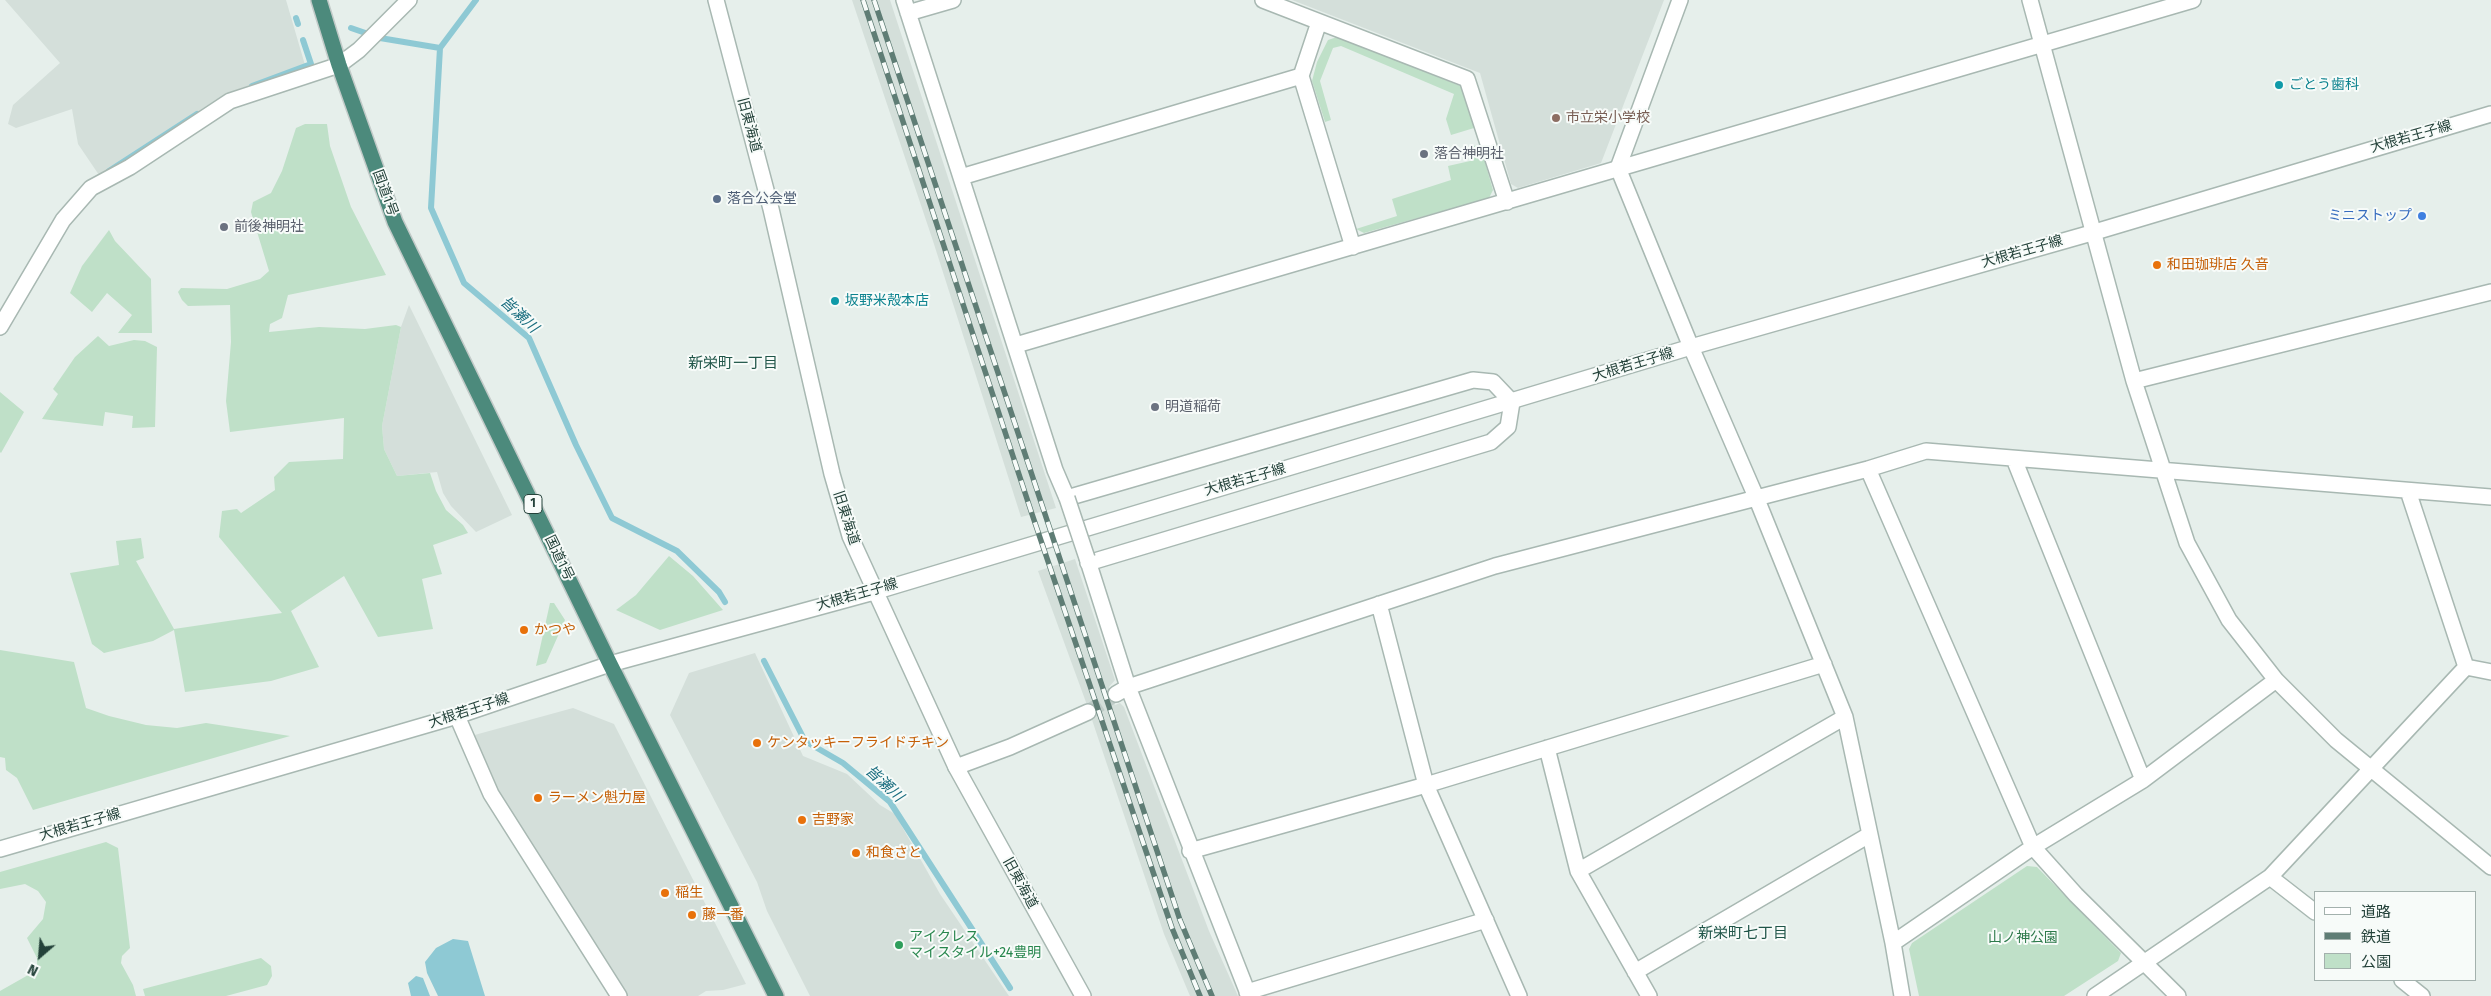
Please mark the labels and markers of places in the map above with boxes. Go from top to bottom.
place label: ごとう歯科 [2289,77,2359,93]
marker: ごとう歯科 [2273,79,2285,91]
place label: 市立栄小学校 [1566,110,1650,126]
marker: 市立栄小学校 [1550,112,1562,124]
place label: 落合神明社 [1434,146,1504,162]
marker: 落合神明社 [1418,148,1430,160]
place label: 落合公会堂 [727,191,797,207]
marker: 落合公会堂 [711,193,723,205]
place label: ミニストップ [2328,208,2412,224]
marker: ミニストップ [2416,210,2428,222]
place label: 前後神明社 [234,219,304,235]
marker: 前後神明社 [218,221,230,233]
place label: 和田珈琲店 久音 [2167,257,2269,273]
marker: 和田珈琲店 久音 [2151,259,2163,271]
place label: 坂野米殻本店 [845,293,929,309]
marker: 坂野米殻本店 [829,295,841,307]
place label: 明道稲荷 [1165,399,1221,415]
marker: 明道稲荷 [1149,401,1161,413]
place label: かつや [534,622,576,638]
marker: かつや [518,624,530,636]
place label: ケンタッキーフライドチキン [767,735,949,751]
marker: ケンタッキーフライドチキン [751,737,763,749]
place label: ラーメン魁力屋 [548,790,646,806]
marker: ラーメン魁力屋 [532,792,544,804]
place label: 吉野家 [812,812,854,828]
marker: 吉野家 [796,814,808,826]
place label: 和食さと [866,845,922,861]
marker: 和食さと [850,847,862,859]
place label: 稲生 [675,885,703,901]
marker: 稲生 [659,887,671,899]
place label: 藤一番 [702,907,744,923]
marker: 藤一番 [686,909,698,921]
place label: アイクレス マイスタイル+24豊明 [909,929,1041,962]
marker: アイクレス マイスタイル+24豊明 [893,939,905,951]

